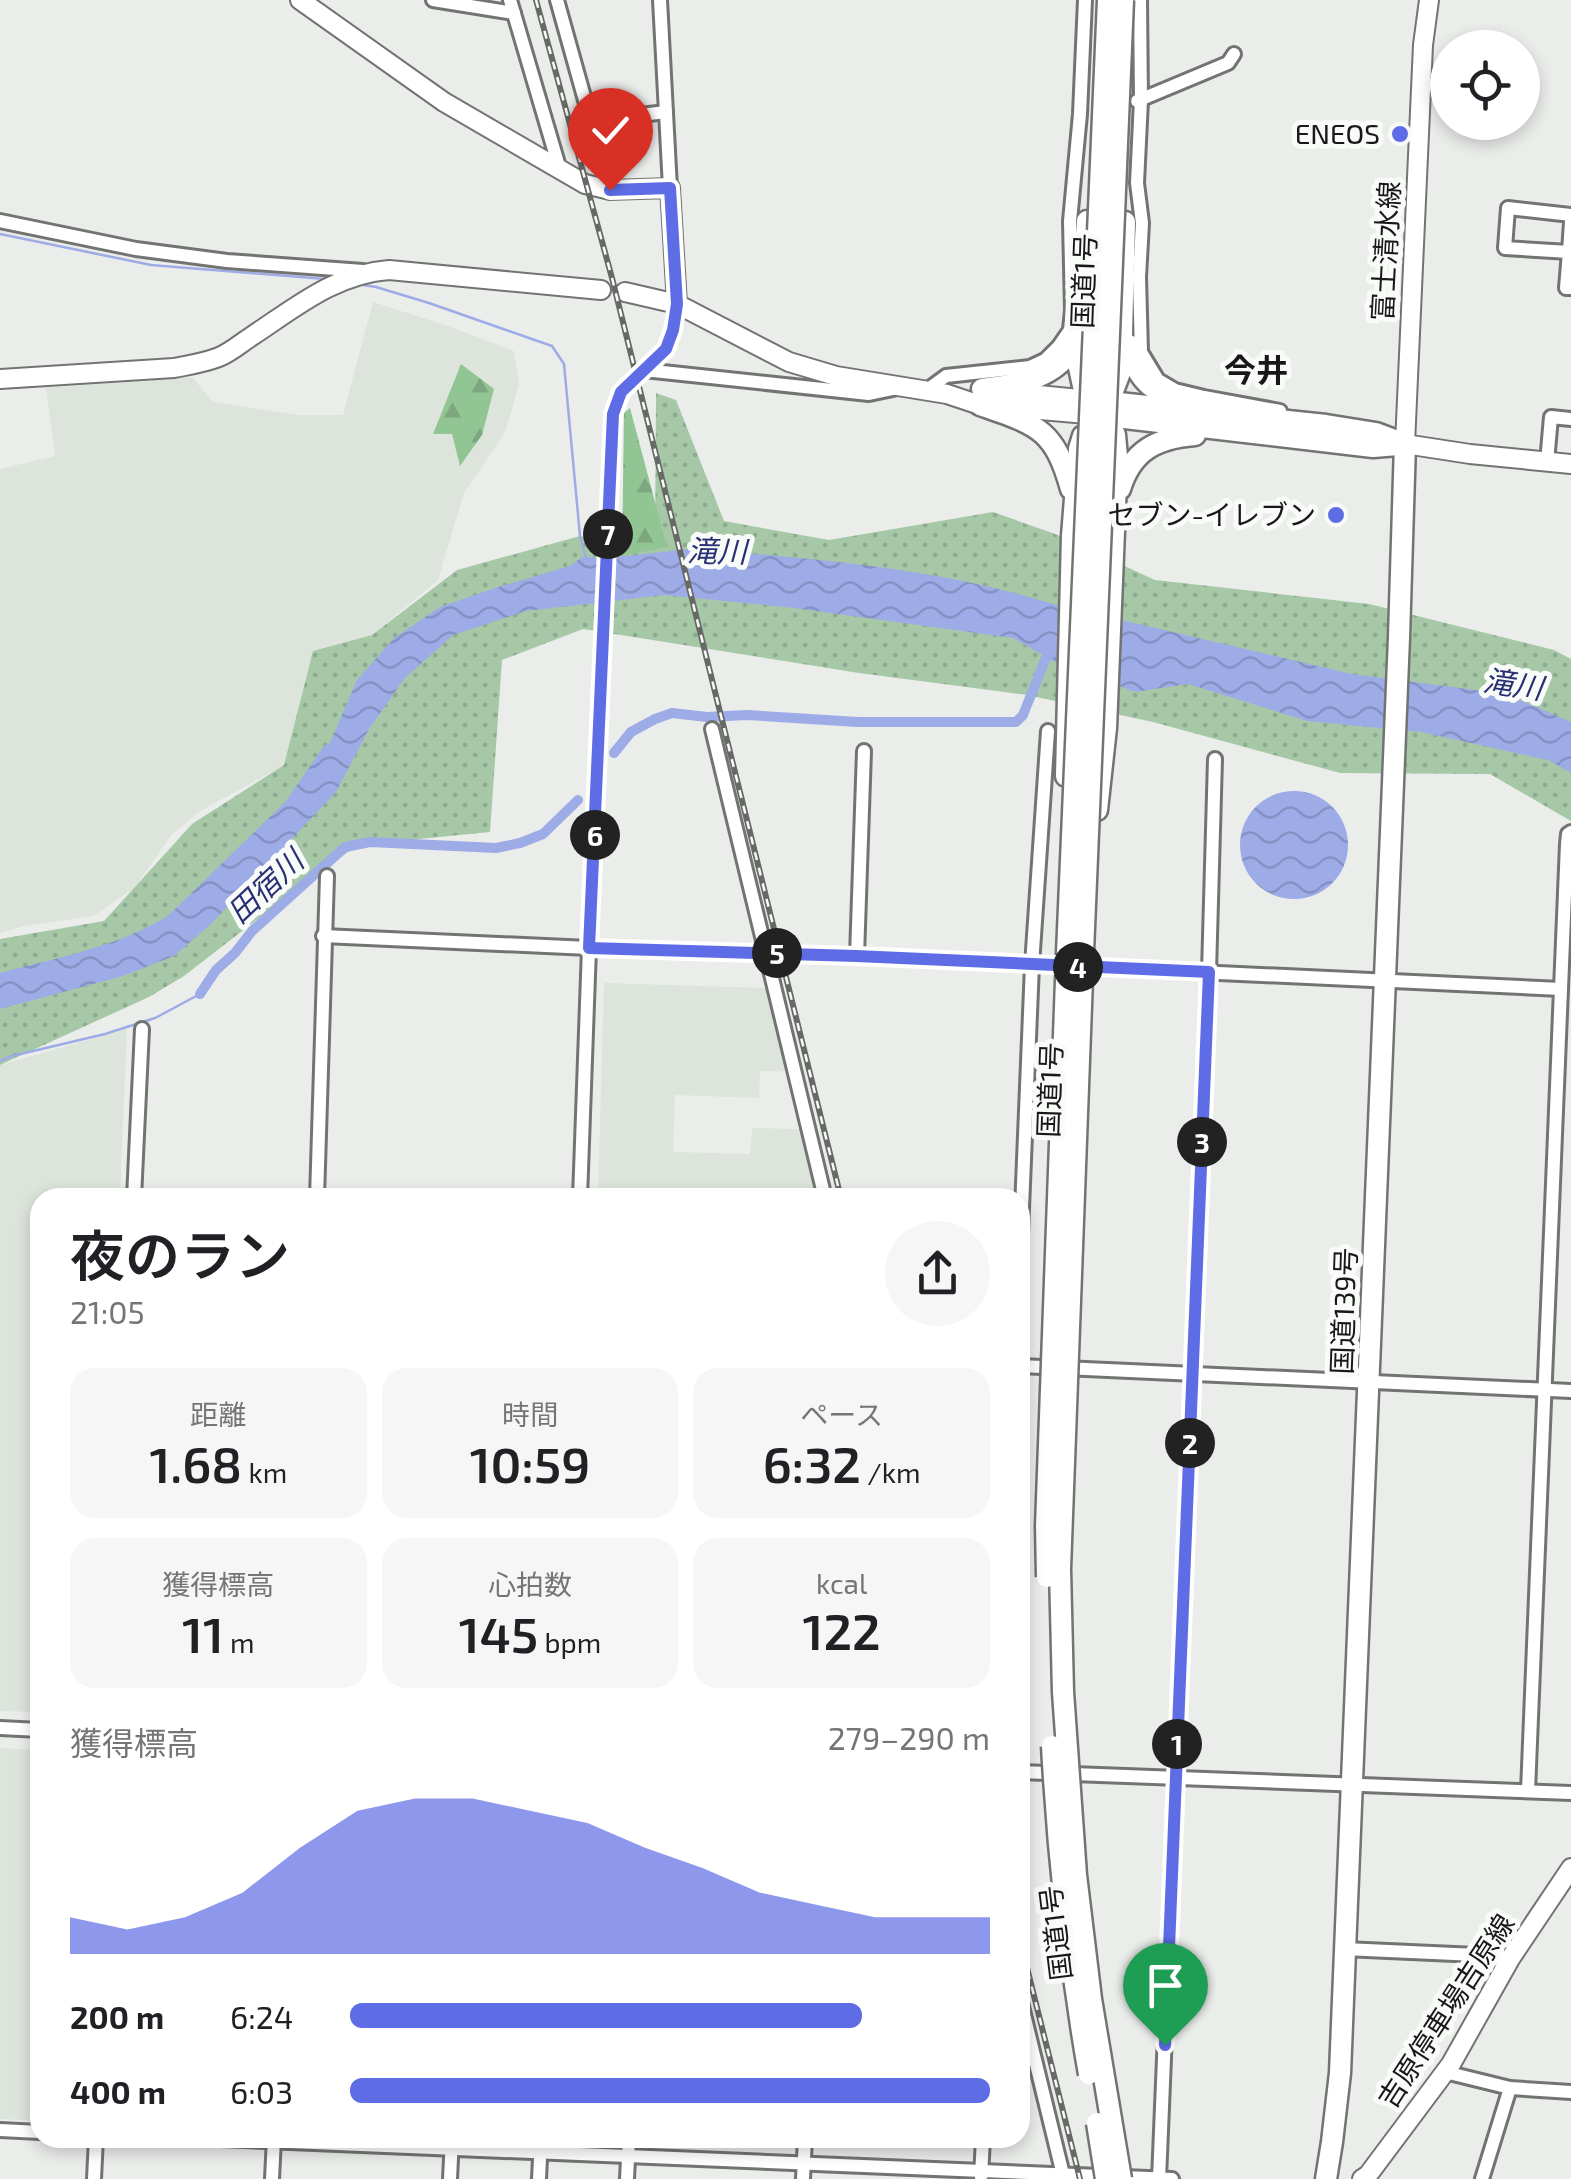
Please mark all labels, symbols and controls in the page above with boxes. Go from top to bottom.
map controls [1430,30,1540,140]
button: locate [1430,30,1540,140]
pin [568,88,653,191]
icon: check [583,103,638,158]
place label: ENEOS [1295,116,1380,150]
marker: ENEOS [1389,123,1411,145]
street label: 富士清水線 [1364,180,1406,322]
street label: 国道1号 [1064,233,1102,329]
district label: 今井 [1224,350,1288,388]
place label: セブン-イレブン [1107,497,1316,531]
marker: セブン-イレブン [1325,504,1347,526]
pin: 7 [583,509,633,559]
text: 7 [601,517,615,551]
water label: 滝川 [687,531,750,569]
water label: 滝川 [1481,661,1548,705]
pin: 6 [570,810,620,860]
text: 6 [587,818,603,852]
water label: 田宿川 [219,840,312,929]
pin: 5 [752,928,802,978]
text: 5 [769,936,785,970]
pin: 4 [1053,942,1103,992]
text: 4 [1069,950,1087,984]
street label: 国道1号 [1030,1042,1068,1138]
pin: 3 [1177,1117,1227,1167]
text: 3 [1194,1125,1210,1159]
text: 夜のラン [70,1221,290,1287]
button: share [885,1221,990,1326]
street label: 国道139号 [1324,1247,1362,1375]
text: 21:05 [70,1292,145,1330]
text: 距離 [190,1397,246,1431]
text: 時間 [502,1397,558,1431]
text: ペース [800,1397,883,1431]
pin: 2 [1165,1418,1215,1468]
text: 2 [1182,1426,1198,1460]
text: 1.68 [149,1433,242,1493]
text: 10:59 [470,1433,590,1493]
text: 6:32 [763,1433,861,1493]
text: km [242,1455,287,1489]
text: /km [861,1455,921,1489]
text: kcal [816,1566,867,1600]
text: 獲得標高 [162,1567,274,1601]
text: 心拍数 [488,1567,572,1601]
text: 122 [803,1600,881,1660]
text: 11 [182,1603,224,1663]
text: 145 [459,1603,538,1663]
text: m [224,1625,255,1659]
text: bpm [538,1625,601,1659]
text: 279–290 m [828,1718,990,1756]
pin: 1 [1152,1719,1202,1769]
text: 獲得標高 [70,1723,198,1761]
text: 1 [1171,1727,1183,1761]
street label: 国道1号 [1032,1884,1078,1982]
street label: 吉原停車場吉原線 [1370,1907,1520,2114]
pin [1123,1943,1208,2046]
icon: arrive [1138,1958,1193,2013]
text: 200 m [70,1997,164,2035]
text: 6:24 [230,1997,294,2035]
text: 400 m [70,2072,166,2110]
text: 6:03 [230,2072,293,2110]

